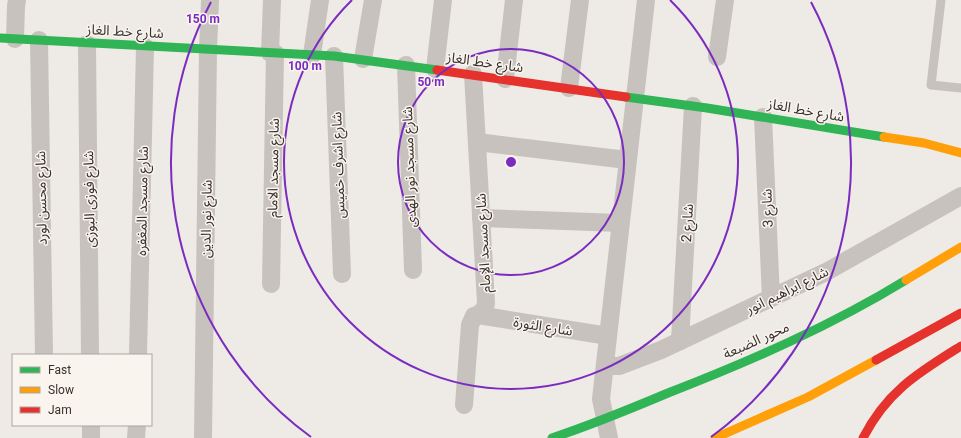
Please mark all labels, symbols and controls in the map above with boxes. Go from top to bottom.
text: 150 m [186,12,220,26]
street label: شارع خط الغاز [85,21,164,44]
street label: شارع خط الغاز [444,49,525,78]
text: 100 m [288,59,322,73]
text: 50 m [417,75,445,89]
street label: شارع خط الغاز [765,95,846,128]
street label: شارع مسجد نور الهدى [399,106,422,228]
street label: شارع اشرف خميس [328,111,351,219]
street label: شارع مسجد الامام [264,118,285,218]
street label: شارع مسجد المغفره [133,146,154,256]
street label: شارع فوزى البوزى [80,150,101,248]
street label: شارع محسن لورد [32,151,53,245]
centre of rings [504,155,518,169]
street label: شارع نور الدين [197,180,218,258]
street label: شارع 3 [758,188,779,228]
street label: شارع مسجد الإمام [472,193,497,293]
street label: شارع 2 [678,203,699,243]
street label: شارع ابراهيم انور [742,263,832,320]
street label: شارع الثورة [512,313,574,342]
street label: محور الضبعة [720,318,792,363]
legend [12,354,152,426]
text: Fast [48,363,71,377]
text: Slow [48,383,74,397]
text: Jam [48,403,72,417]

